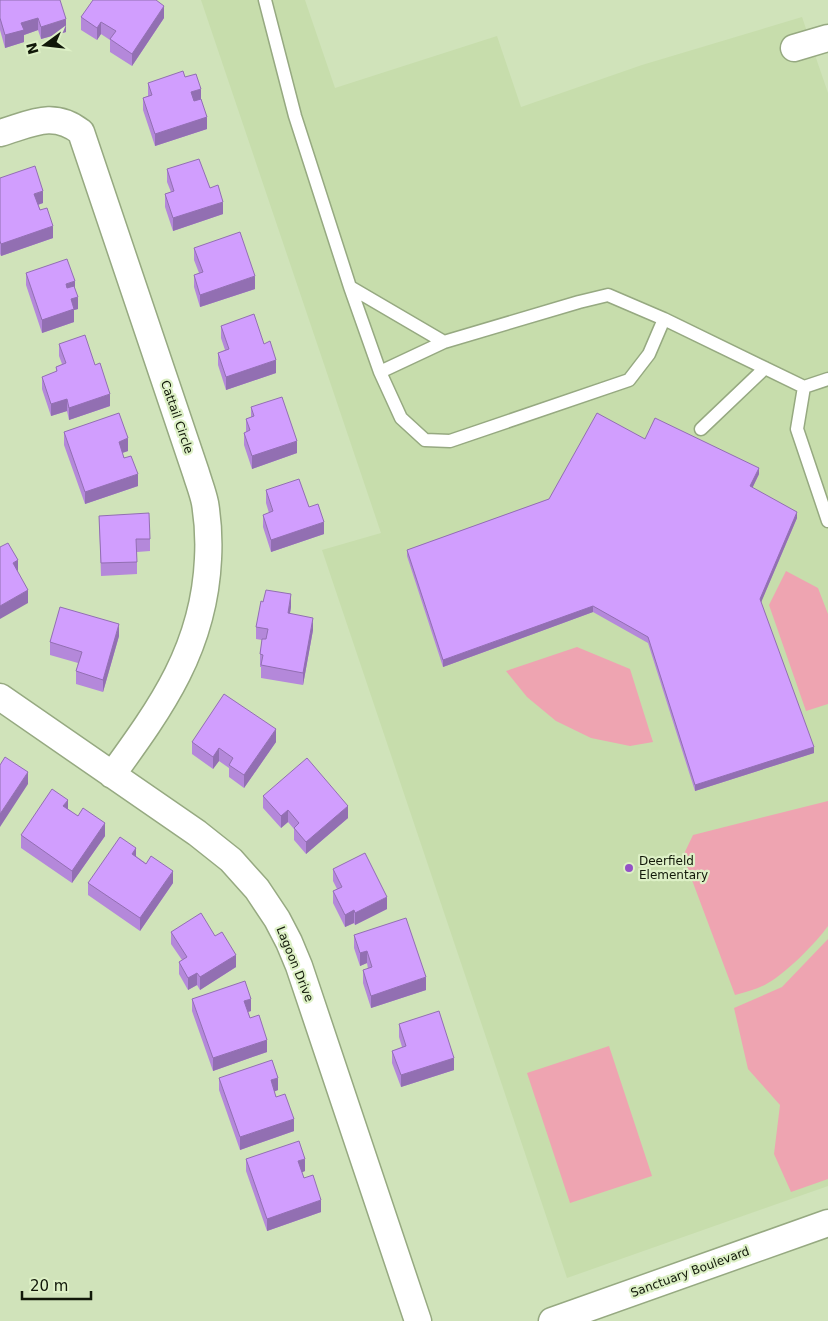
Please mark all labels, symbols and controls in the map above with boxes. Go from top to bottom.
north arrow [20,20,70,70]
text: N [23,41,42,56]
street label: Cattail Circle [158,378,196,456]
place label: Deerfield Elementary [639,854,708,882]
marker: Deerfield Elementary [623,862,635,874]
street label: Lagoon Drive [274,924,316,1004]
street label: Sanctuary Boulevard [629,1244,751,1300]
scale bar [22,1268,91,1300]
text: 20 m [30,1277,68,1295]

